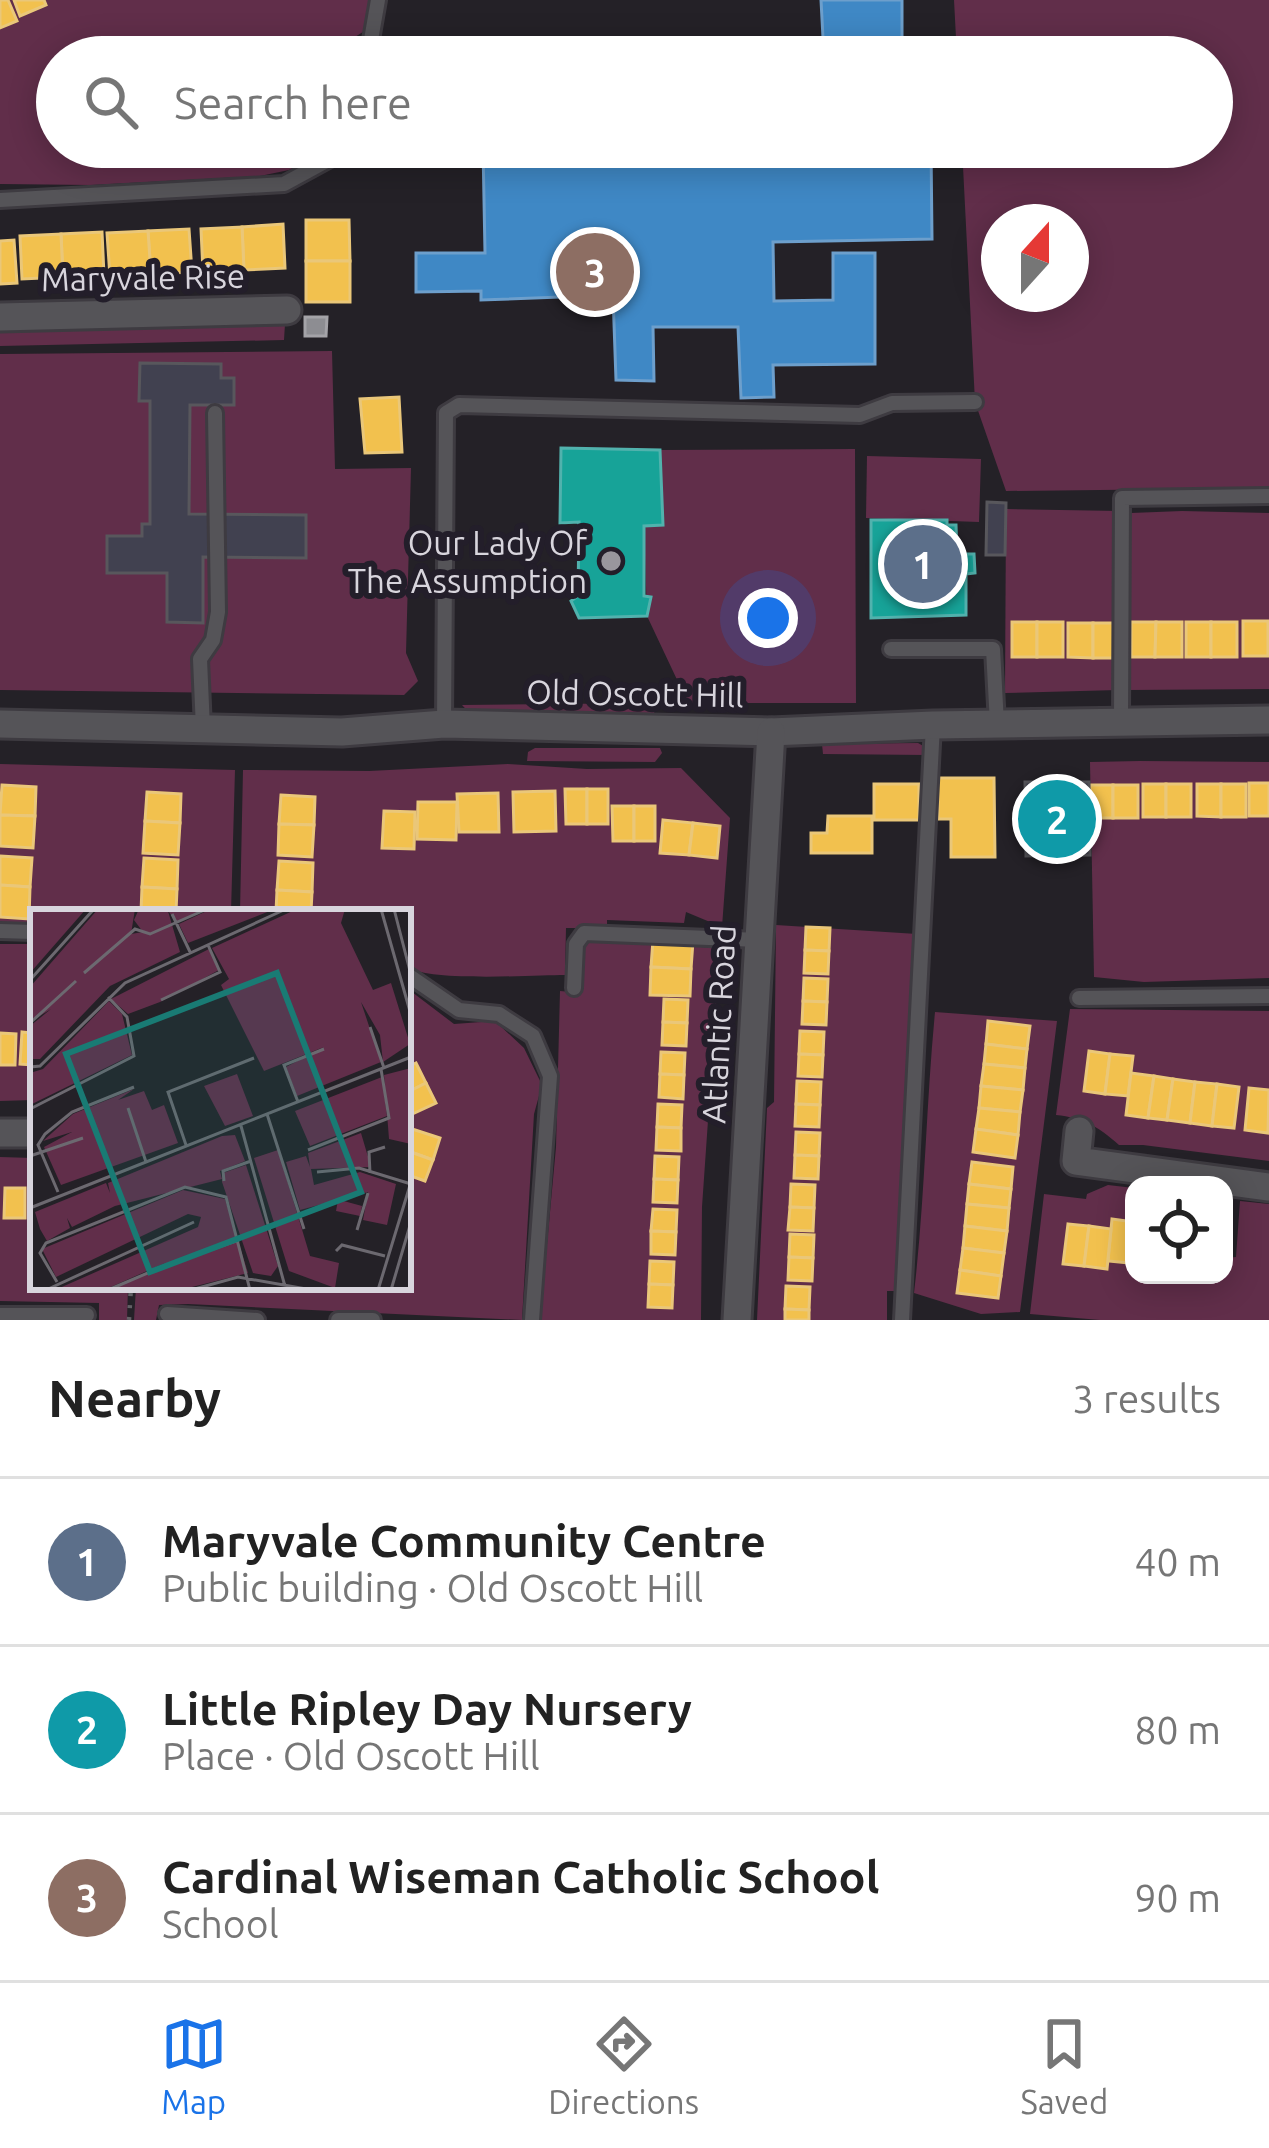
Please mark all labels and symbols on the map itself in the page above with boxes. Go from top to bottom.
north arrow [981,204,1089,312]
pin: 3 [556,227,634,317]
street label: Maryvale Rise [41,257,245,297]
pin: 1 [884,519,962,609]
place label: Our Lady Of The Assumption [348,524,587,599]
marker: Our Lady Of The Assumption [598,548,624,574]
your location [738,588,798,648]
street label: Old Oscott Hill [526,673,744,713]
pin: 2 [1018,774,1096,864]
inset map [30,909,411,1290]
street label: Atlantic Road [694,924,742,1124]

